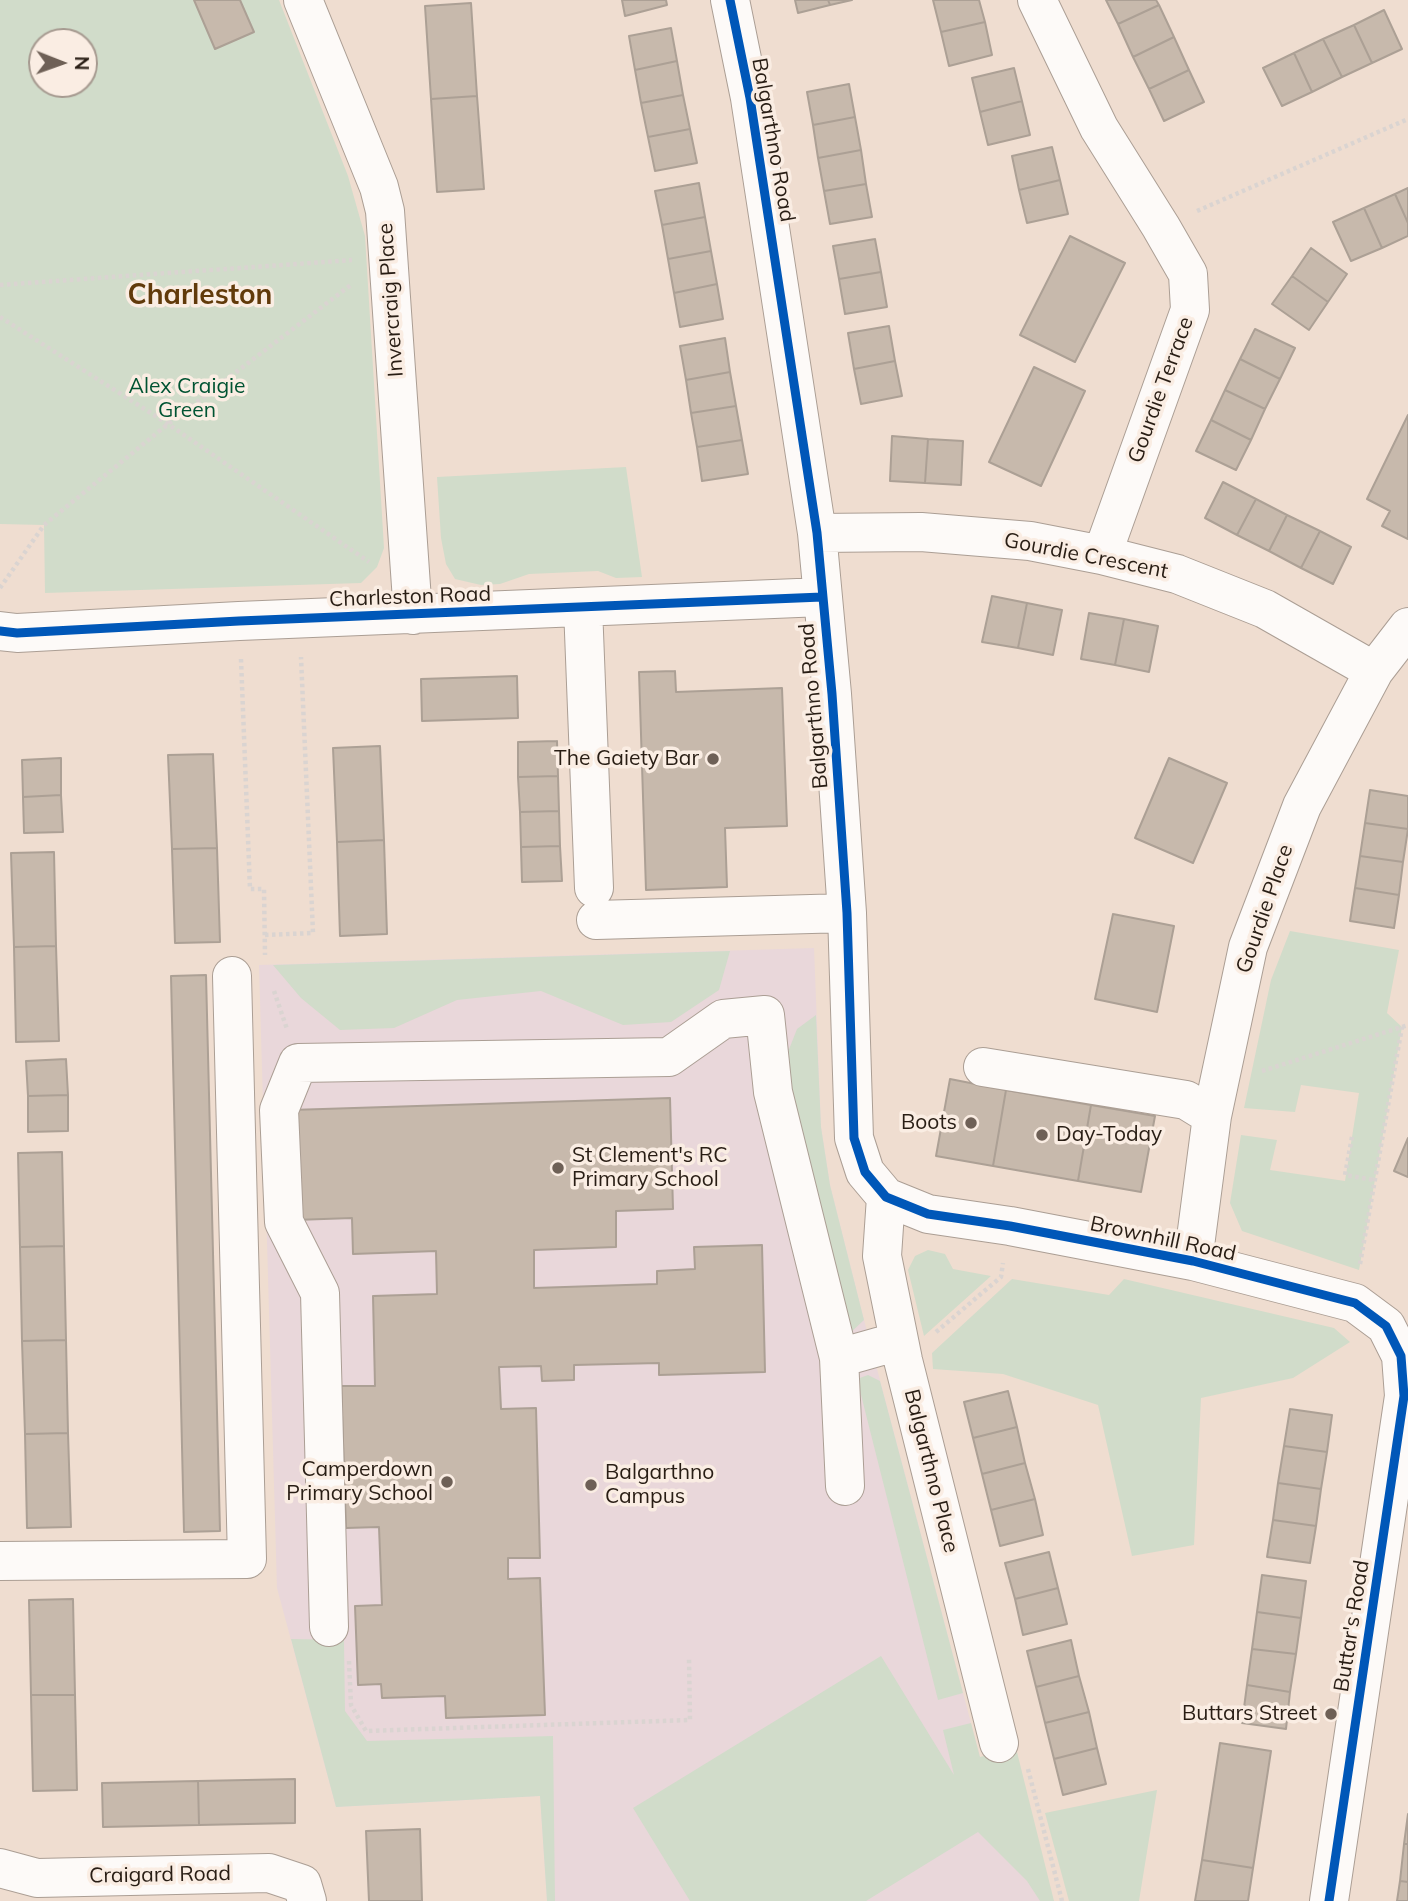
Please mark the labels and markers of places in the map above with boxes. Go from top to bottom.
place label: The Gaiety Bar [554,746,699,772]
marker: The Gaiety Bar [705,751,721,767]
place label: Boots [901,1110,957,1136]
marker: Boots [963,1115,979,1131]
place label: Day-Today [1056,1122,1162,1148]
marker: Day-Today [1034,1127,1050,1143]
place label: St Clement's RC Primary School [572,1143,728,1193]
marker: St Clement's RC Primary School [550,1160,566,1176]
place label: Camperdown Primary School [286,1457,433,1507]
place label: Balgarthno Campus [605,1460,714,1510]
marker: Camperdown Primary School [439,1474,455,1490]
marker: Balgarthno Campus [583,1477,599,1493]
place label: Buttars Street [1182,1701,1317,1727]
marker: Buttars Street [1323,1706,1339,1722]

